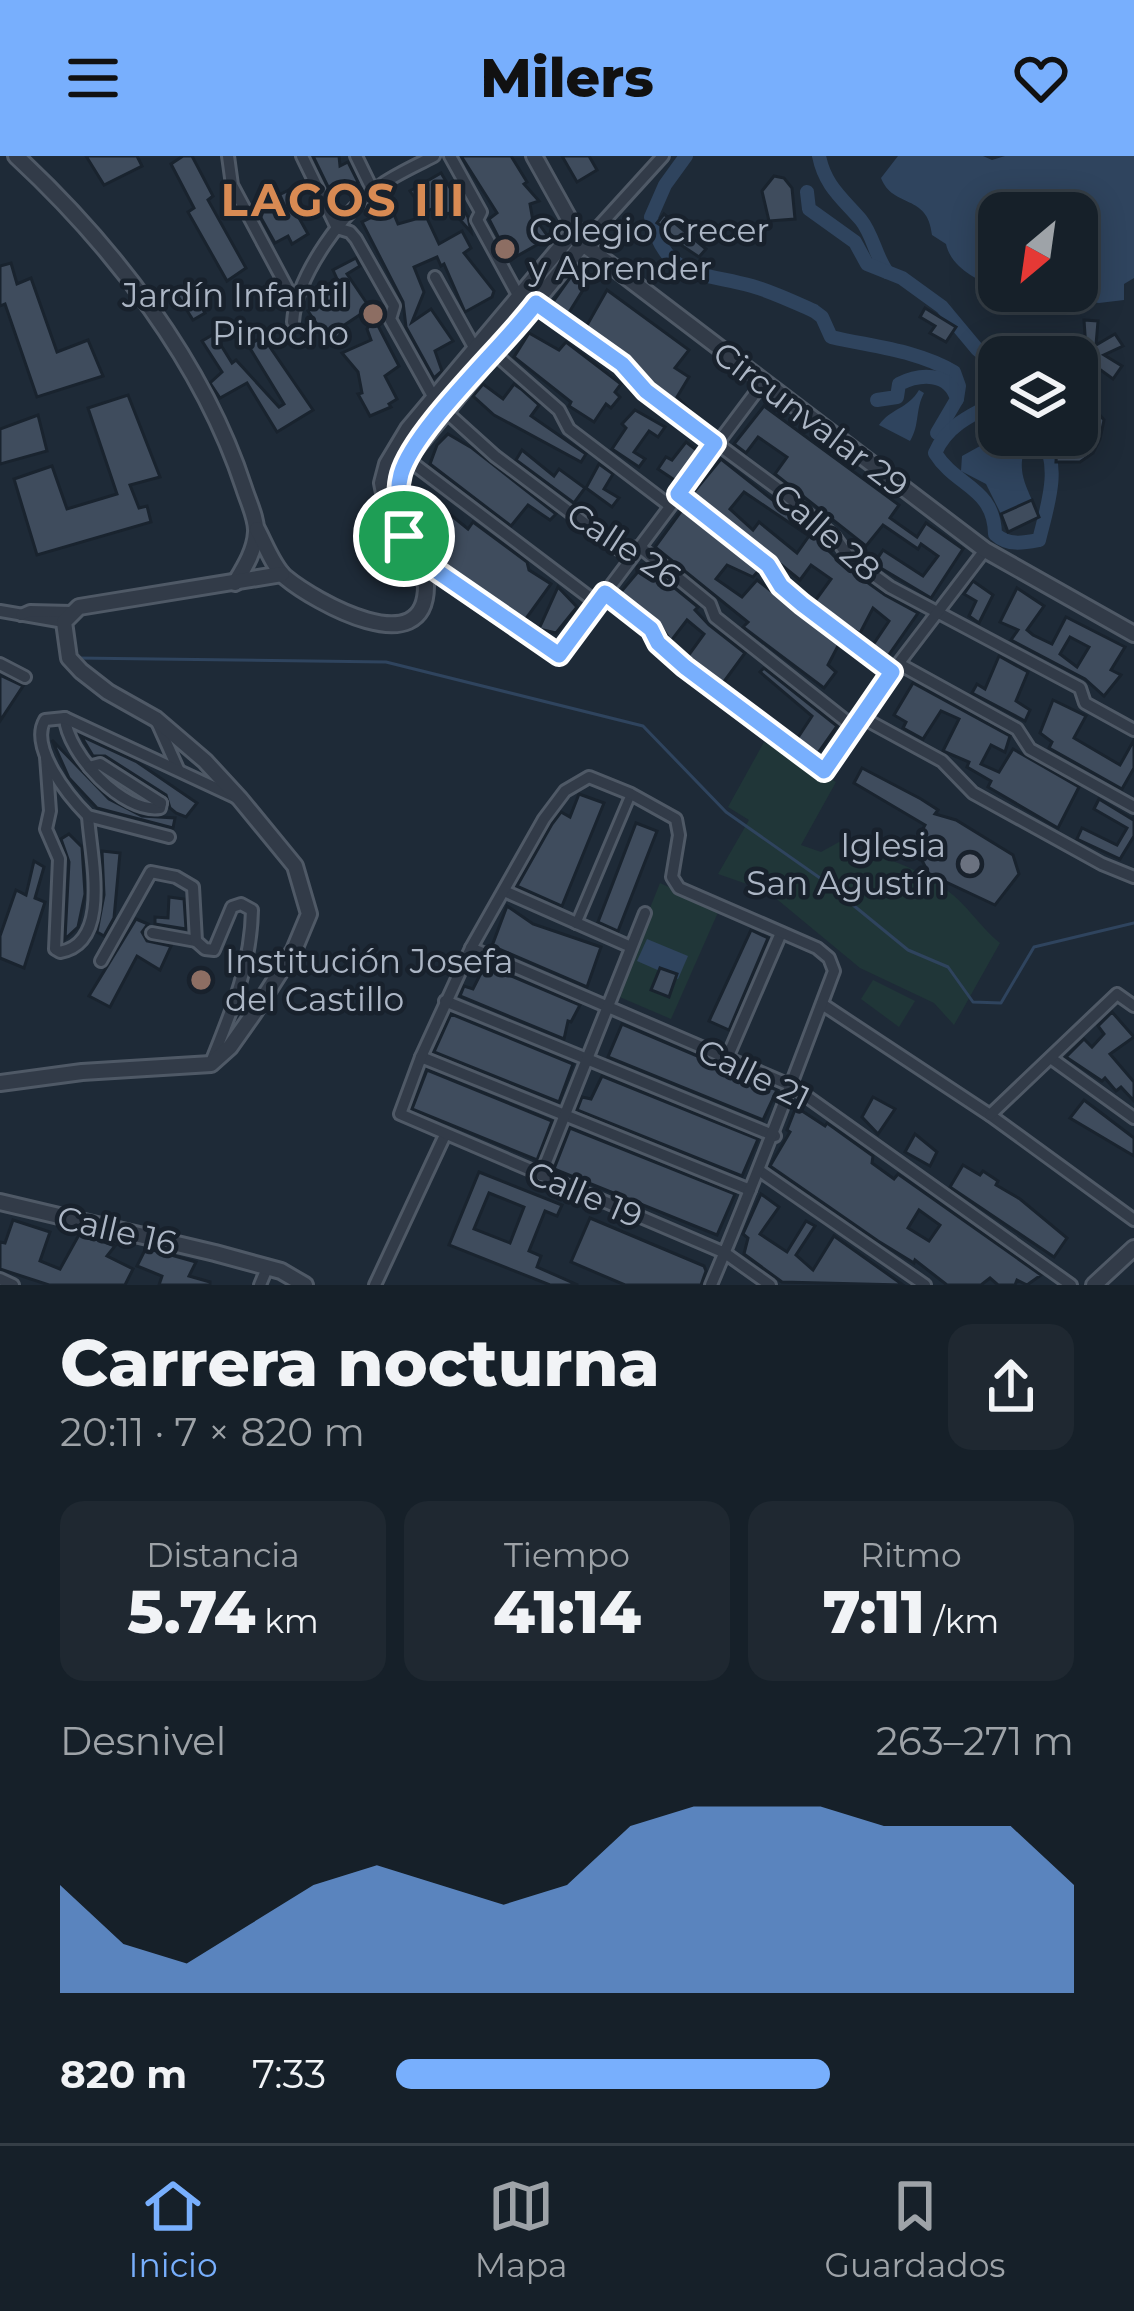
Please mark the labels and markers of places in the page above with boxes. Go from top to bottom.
place label: Colegio Crecer y Aprender [528,210,770,288]
marker: Colegio Crecer y Aprender [492,236,518,262]
place label: Jardín Infantil Pinocho [121,275,349,353]
marker: Jardín Infantil Pinocho [360,301,386,327]
pin [353,485,455,587]
place label: Iglesia San Agustín [746,825,946,903]
marker: Iglesia San Agustín [957,851,983,877]
place label: Institución Josefa del Castillo [225,941,513,1019]
marker: Institución Josefa del Castillo [188,967,214,993]

